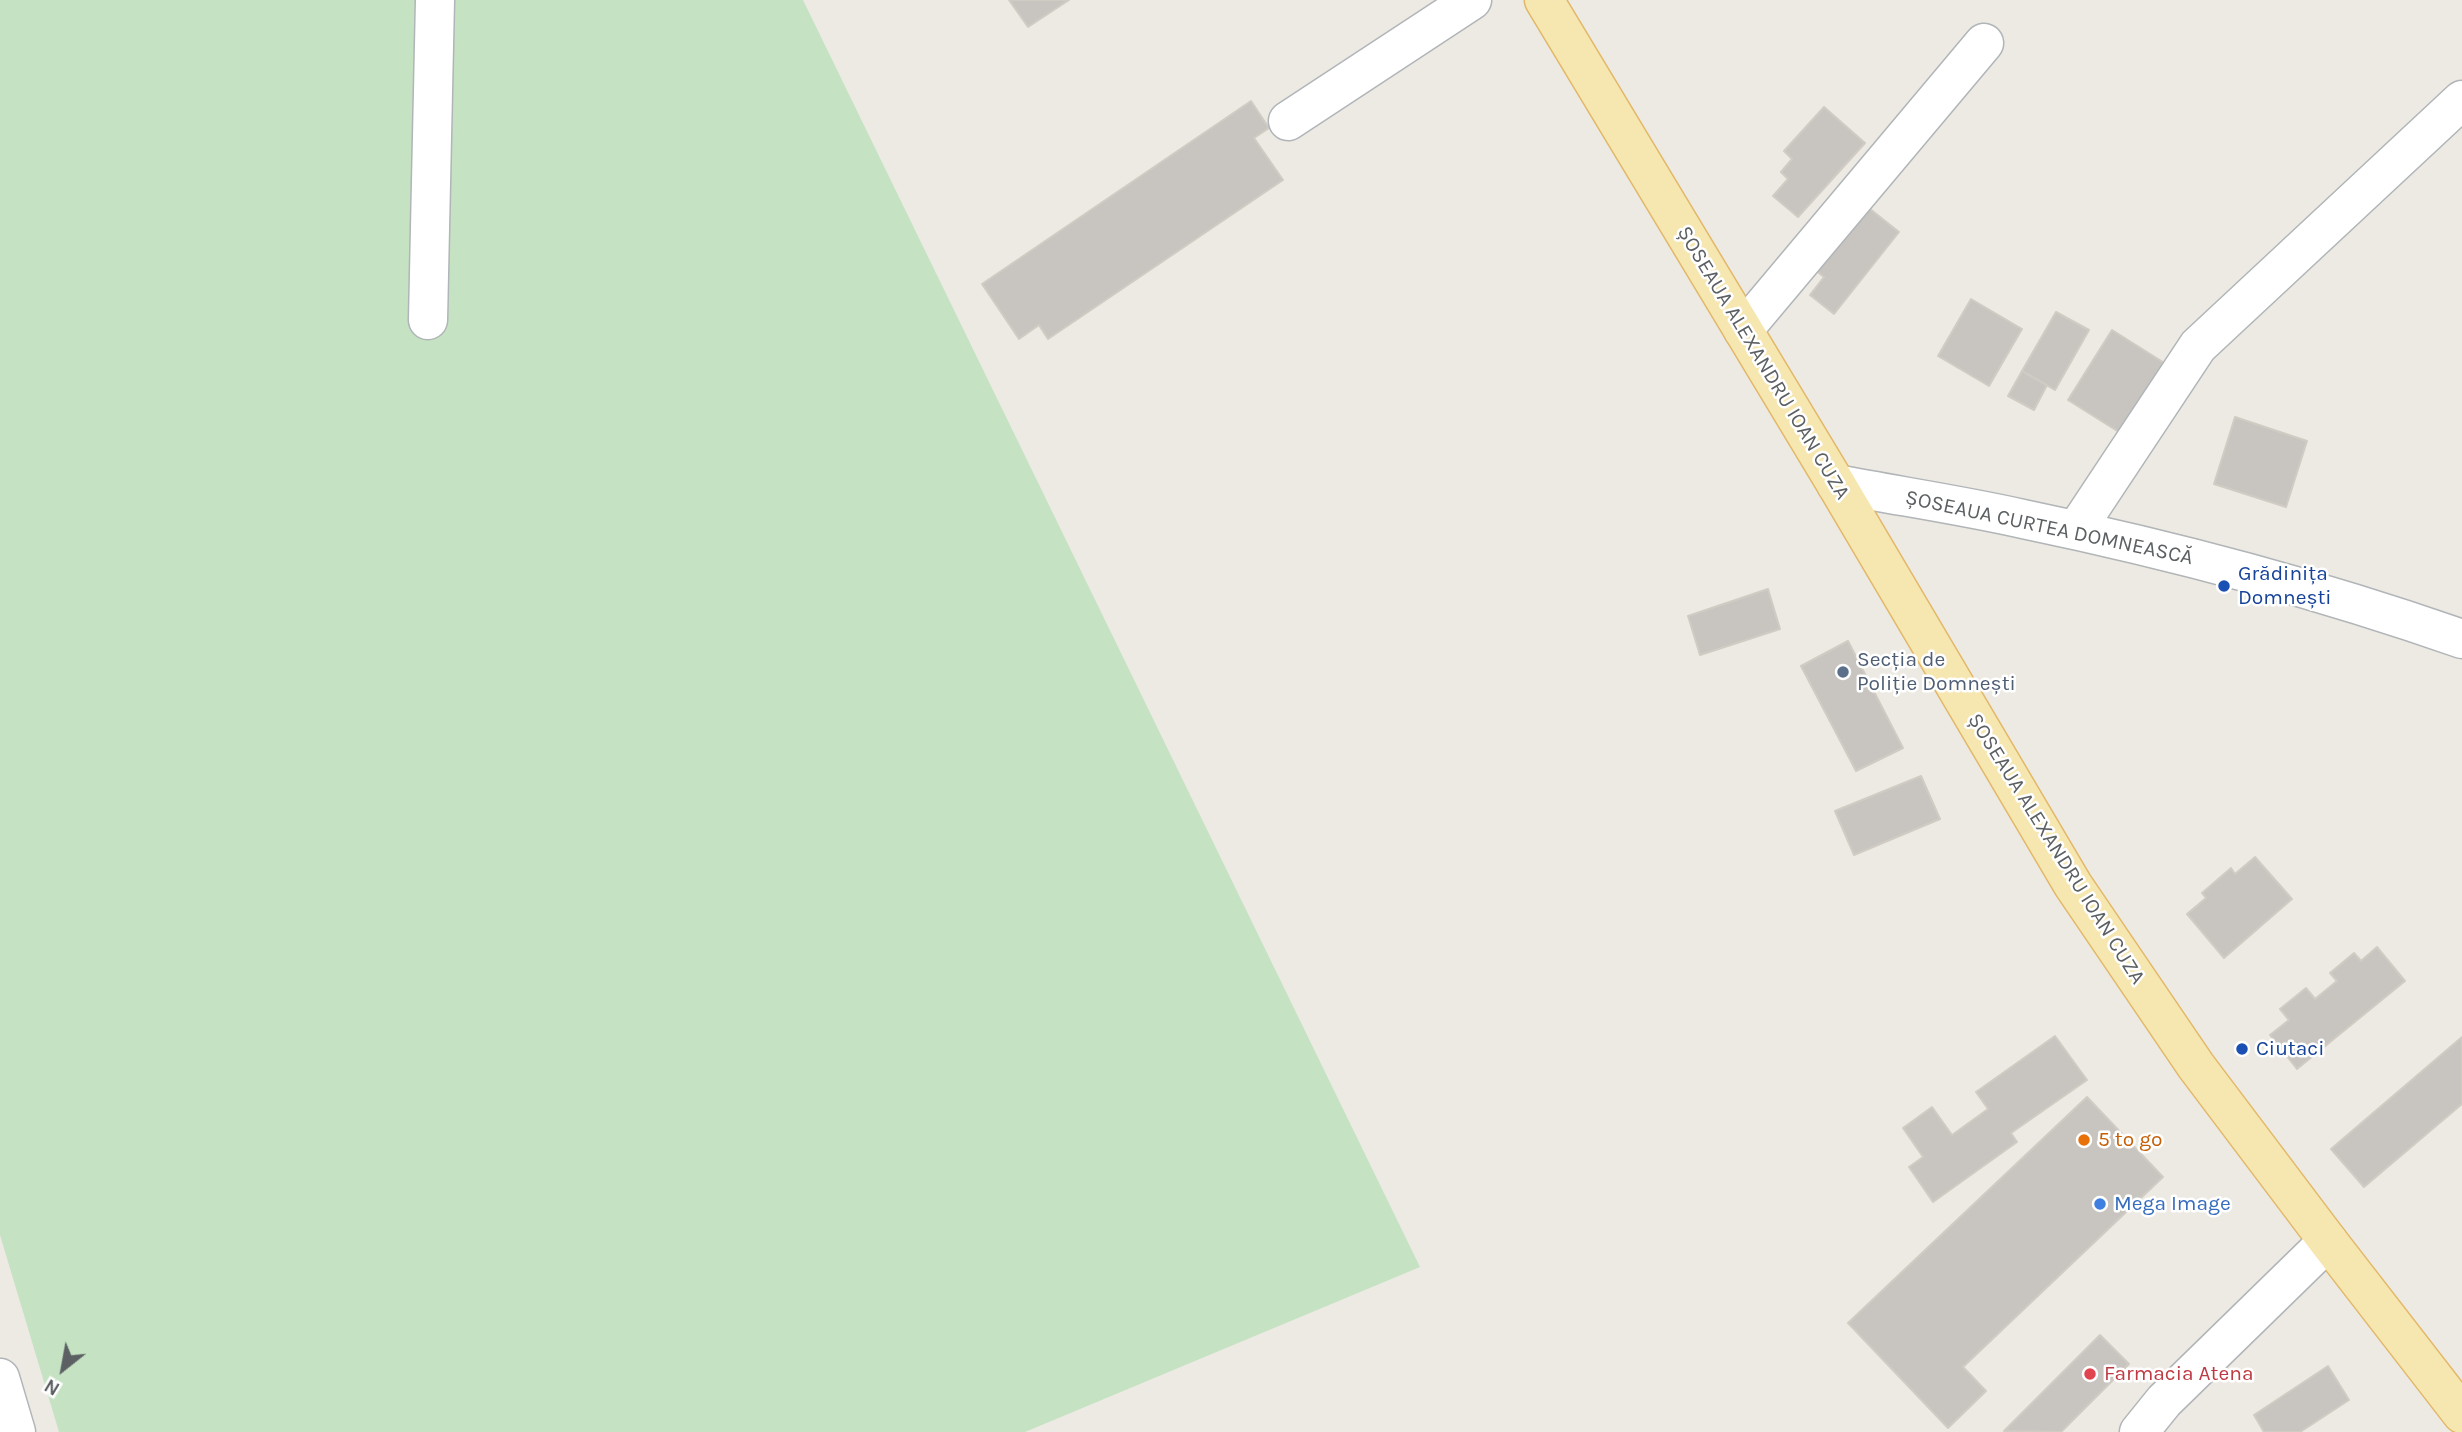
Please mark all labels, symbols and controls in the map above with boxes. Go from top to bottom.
street label: ȘOSEAUA ALEXANDRU IOAN CUZA [1671,222,1855,504]
street label: ȘOSEAUA CURTEA DOMNEASCĂ [1903,485,2195,571]
place label: Grădinița Domnești [2238,561,2332,611]
marker: Grădinița Domnești [2216,578,2232,594]
place label: Secția de Poliție Domnești [1857,647,2016,697]
marker: Secția de Poliție Domnești [1835,664,1851,680]
street label: ȘOSEAUA ALEXANDRU IOAN CUZA [1962,709,2150,989]
place label: Ciutaci [2256,1036,2324,1062]
marker: Ciutaci [2234,1041,2250,1057]
place label: 5 to go [2098,1127,2163,1153]
marker: 5 to go [2076,1132,2092,1148]
place label: Mega Image [2114,1191,2231,1217]
marker: Mega Image [2092,1196,2108,1212]
north arrow [28,1334,98,1404]
place label: Farmacia Atena [2104,1361,2253,1387]
marker: Farmacia Atena [2082,1366,2098,1382]
text: N [41,1374,64,1400]

